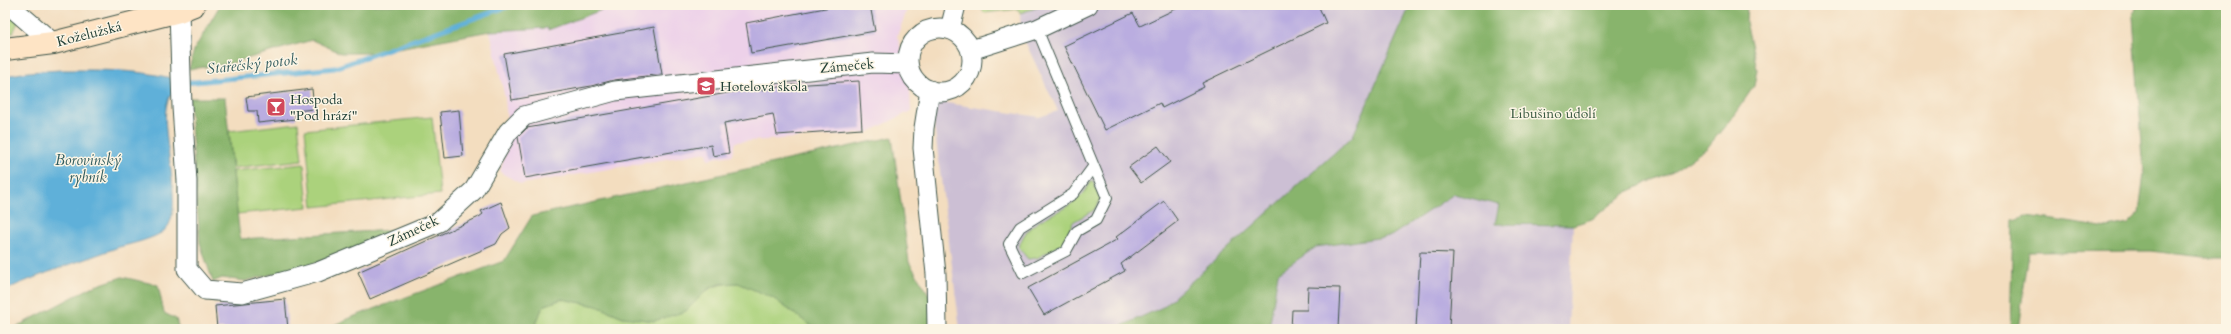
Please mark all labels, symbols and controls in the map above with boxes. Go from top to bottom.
street label: Koželužská [55,17,123,51]
water label: Stařečský potok [206,49,299,79]
street label: Zámeček [819,54,875,78]
school or university icon: Hotelová škola [695,75,717,97]
place label: Hotelová škola [720,77,807,96]
place label: Hospoda "Pod hrází" [290,90,358,125]
bar icon: Hospoda "Pod hrází" [265,96,287,118]
park label: Libušino údolí [1510,104,1596,123]
water label: Borovinský rybník [55,150,121,187]
street label: Zámeček [384,211,442,251]

